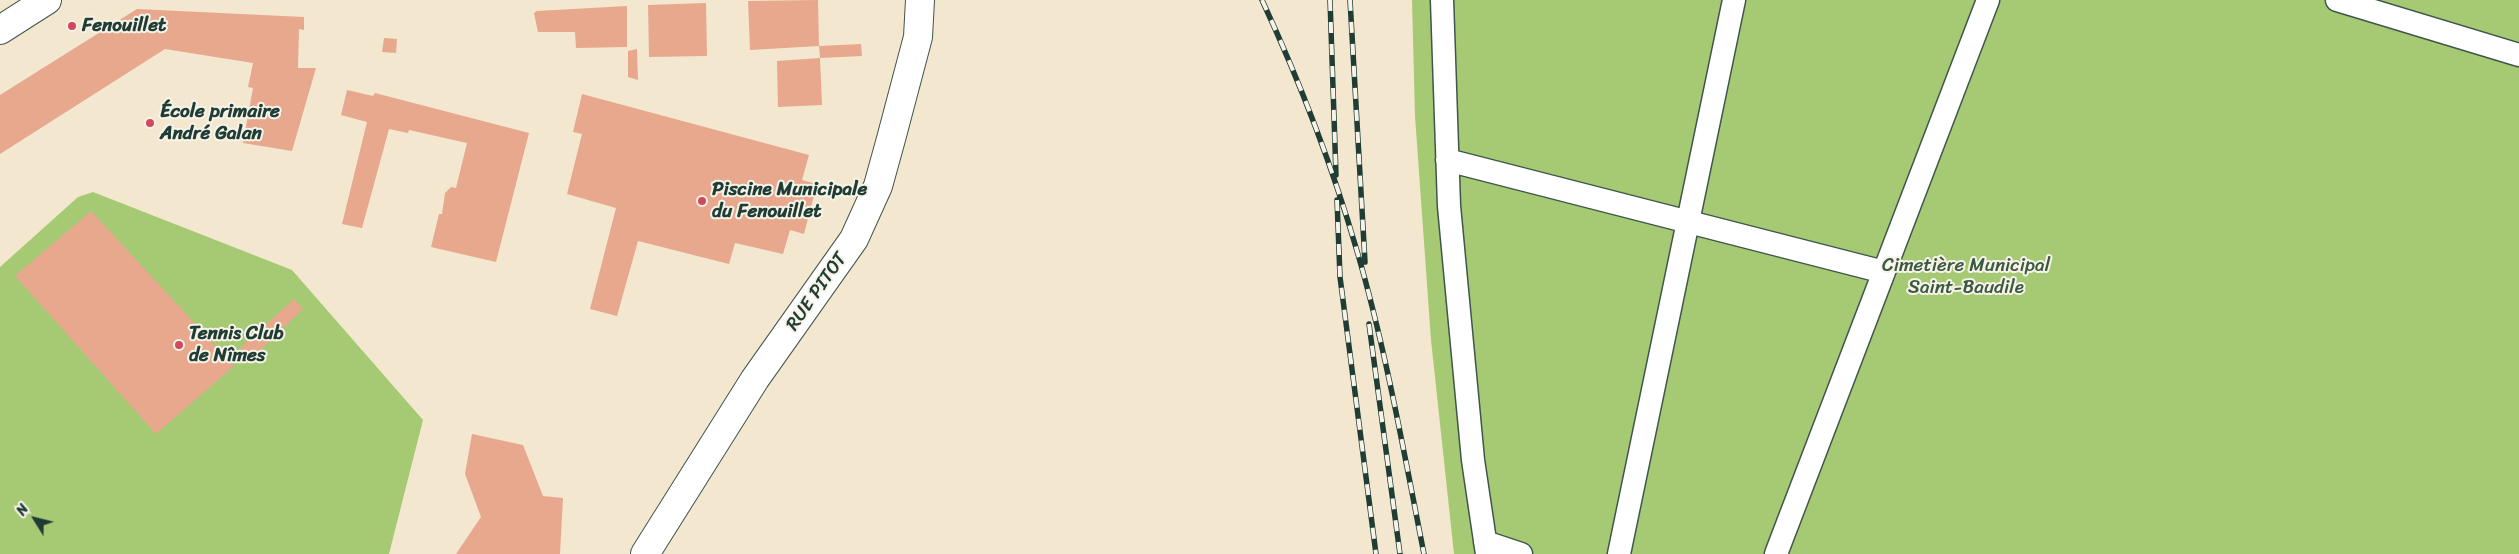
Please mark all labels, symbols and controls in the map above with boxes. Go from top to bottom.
place label: Fenouillet [82,15,166,37]
marker: Fenouillet [66,20,78,32]
place label: École primaire André Galan [160,101,280,145]
marker: École primaire André Galan [144,117,156,129]
place label: Piscine Municipale du Fenouillet [712,179,867,223]
marker: Piscine Municipale du Fenouillet [696,195,708,207]
street label: RUE PITOT [782,248,852,336]
park label: Cimetière Municipal Saint-Baudile [1882,255,2050,299]
place label: Tennis Club de Nîmes [189,323,284,367]
marker: Tennis Club de Nîmes [173,339,185,351]
north arrow [10,494,60,544]
text: N [9,499,35,521]

